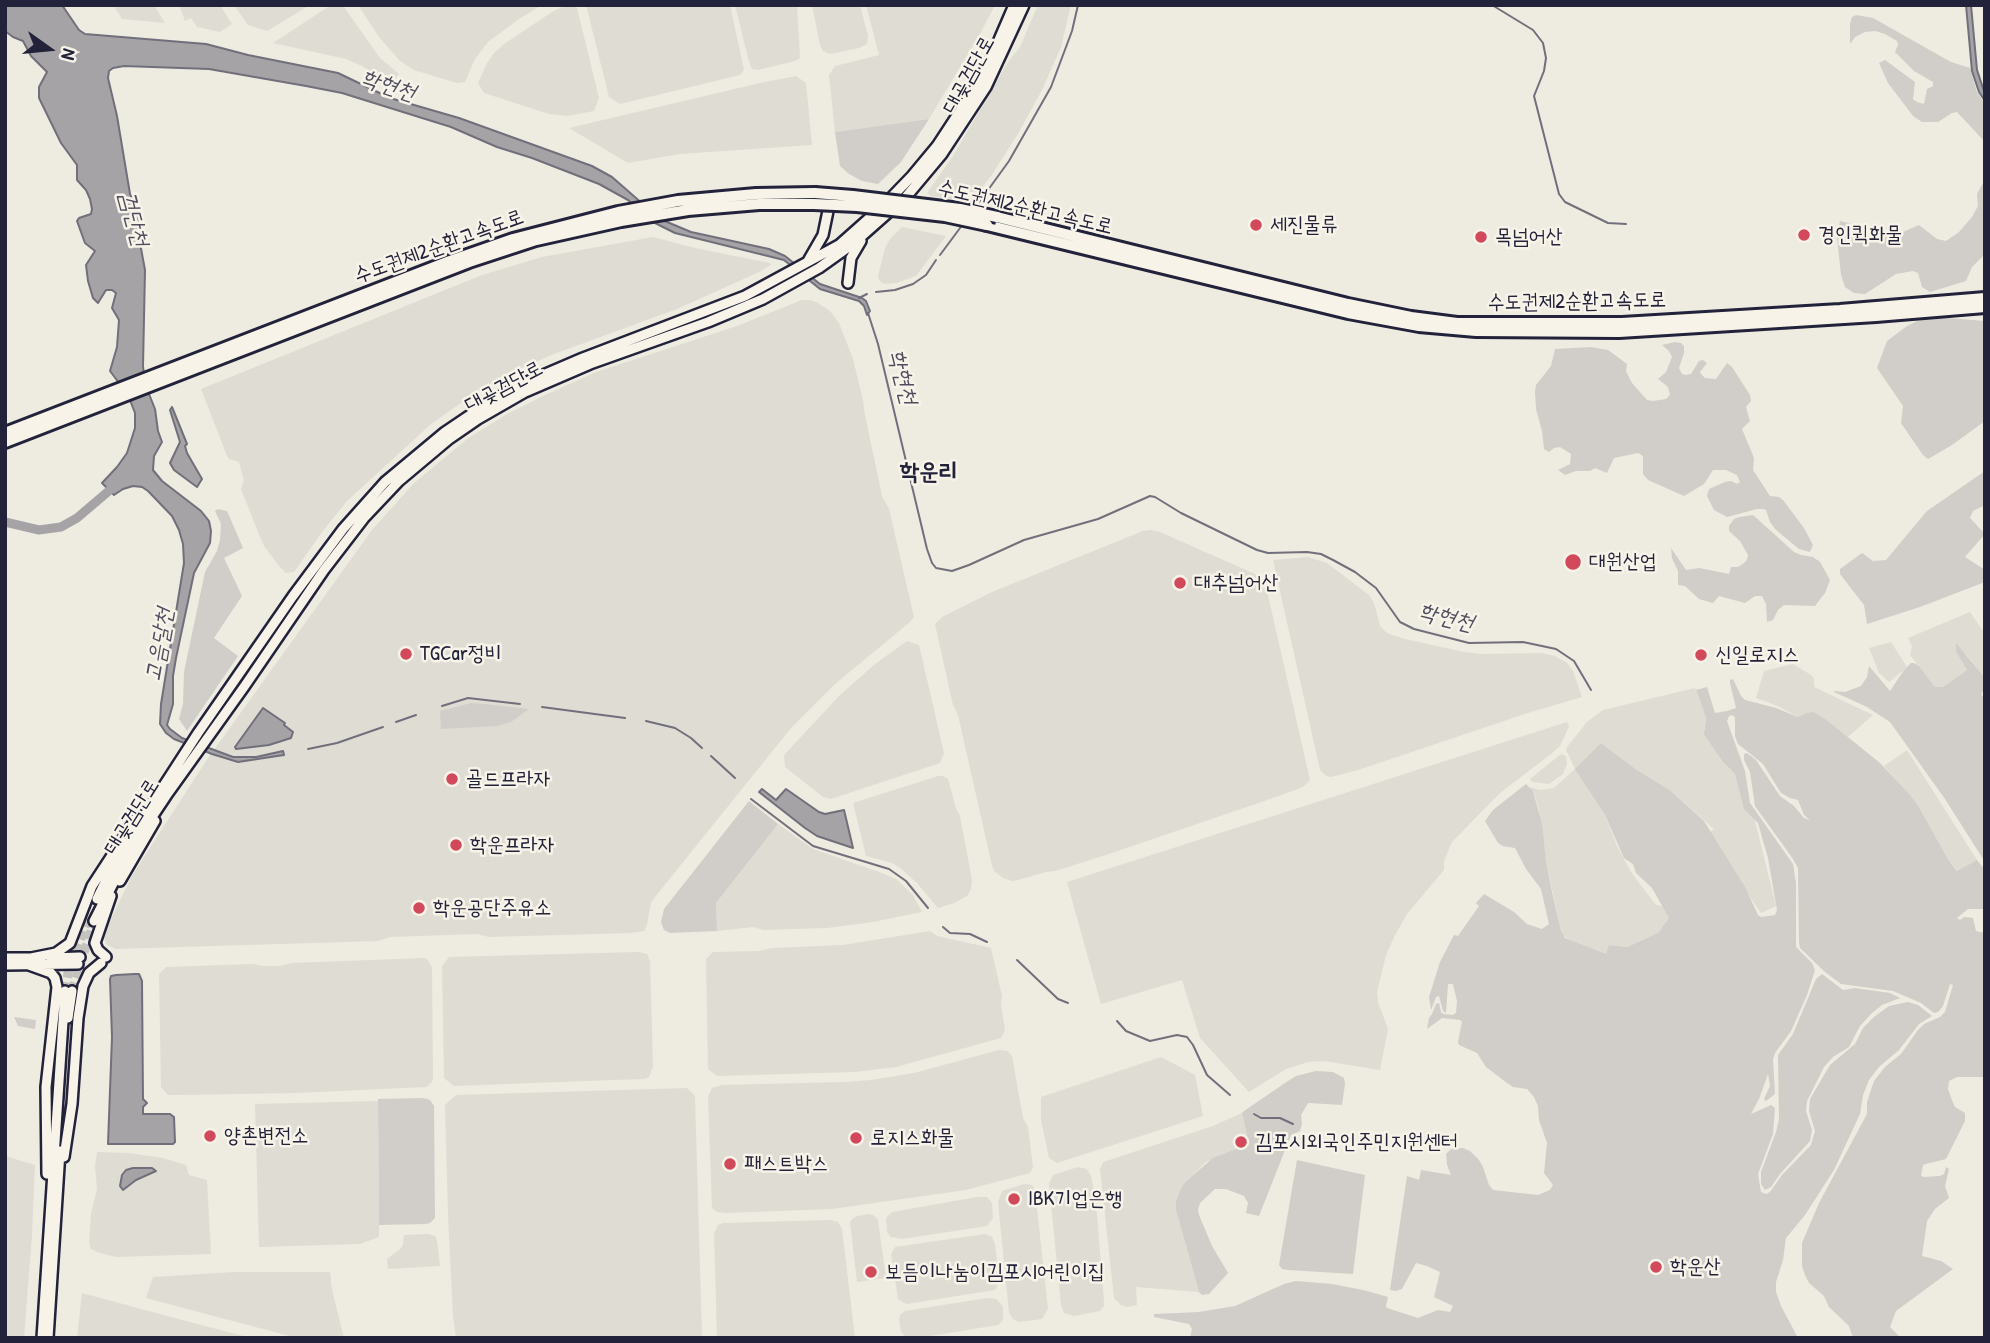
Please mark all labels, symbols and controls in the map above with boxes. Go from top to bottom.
north arrow [14,14,84,84]
street label: 대곶검단로 [937,32,1001,118]
text: N [55,46,83,63]
water label: 학현천 [357,64,419,108]
street label: 수도권제2순환고속도로 [935,176,1115,240]
water label: 검단천 [112,189,154,249]
street label: 수도권제2순환고속도로 [351,205,527,289]
place label: 세진물류 [1270,212,1338,238]
marker: 세진물류 [1248,217,1264,233]
place label: 경인퀵화물 [1818,222,1902,248]
place label: 목넘어산 [1495,224,1563,250]
marker: 경인퀵화물 [1796,227,1812,243]
marker: 목넘어산 [1473,229,1489,245]
street label: 수도권제2순환고속도로 [1487,288,1667,316]
water label: 학현천 [882,347,922,407]
street label: 대곶검단로 [461,356,547,418]
district label: 학운리 [900,459,958,487]
place label: 대원산업 [1589,549,1657,575]
marker: 대원산업 [1563,552,1583,572]
place label: 대추넘어산 [1194,570,1278,596]
marker: 대추넘어산 [1172,575,1188,591]
water label: 학현천 [1416,598,1476,638]
water label: 고음달천 [140,606,180,684]
place label: TGCar정비 [420,641,502,667]
place label: 신일로지스 [1715,642,1799,668]
marker: TGCar정비 [398,646,414,662]
marker: 신일로지스 [1693,647,1709,663]
place label: 골드프라자 [466,766,550,792]
marker: 골드프라자 [444,771,460,787]
street label: 대곶검단로 [99,774,165,860]
place label: 학운프라자 [470,832,554,858]
marker: 학운프라자 [448,837,464,853]
place label: 학운공단주유소 [433,895,551,921]
marker: 학운공단주유소 [411,900,427,916]
place label: 양촌변전소 [224,1123,308,1149]
place label: 로지스화물 [870,1125,954,1151]
marker: 양촌변전소 [202,1128,218,1144]
place label: 김포시외국인주민지원센터 [1255,1129,1458,1155]
marker: 로지스화물 [848,1130,864,1146]
marker: 김포시외국인주민지원센터 [1233,1134,1249,1150]
place label: 패스트박스 [744,1151,828,1177]
marker: 패스트박스 [722,1156,738,1172]
place label: IBK기업은행 [1028,1186,1122,1212]
marker: IBK기업은행 [1006,1191,1022,1207]
place label: 학운산 [1670,1254,1721,1280]
place label: 보듬이나눔이김포시어린이집 [885,1259,1105,1285]
marker: 학운산 [1648,1259,1664,1275]
marker: 보듬이나눔이김포시어린이집 [863,1264,879,1280]

